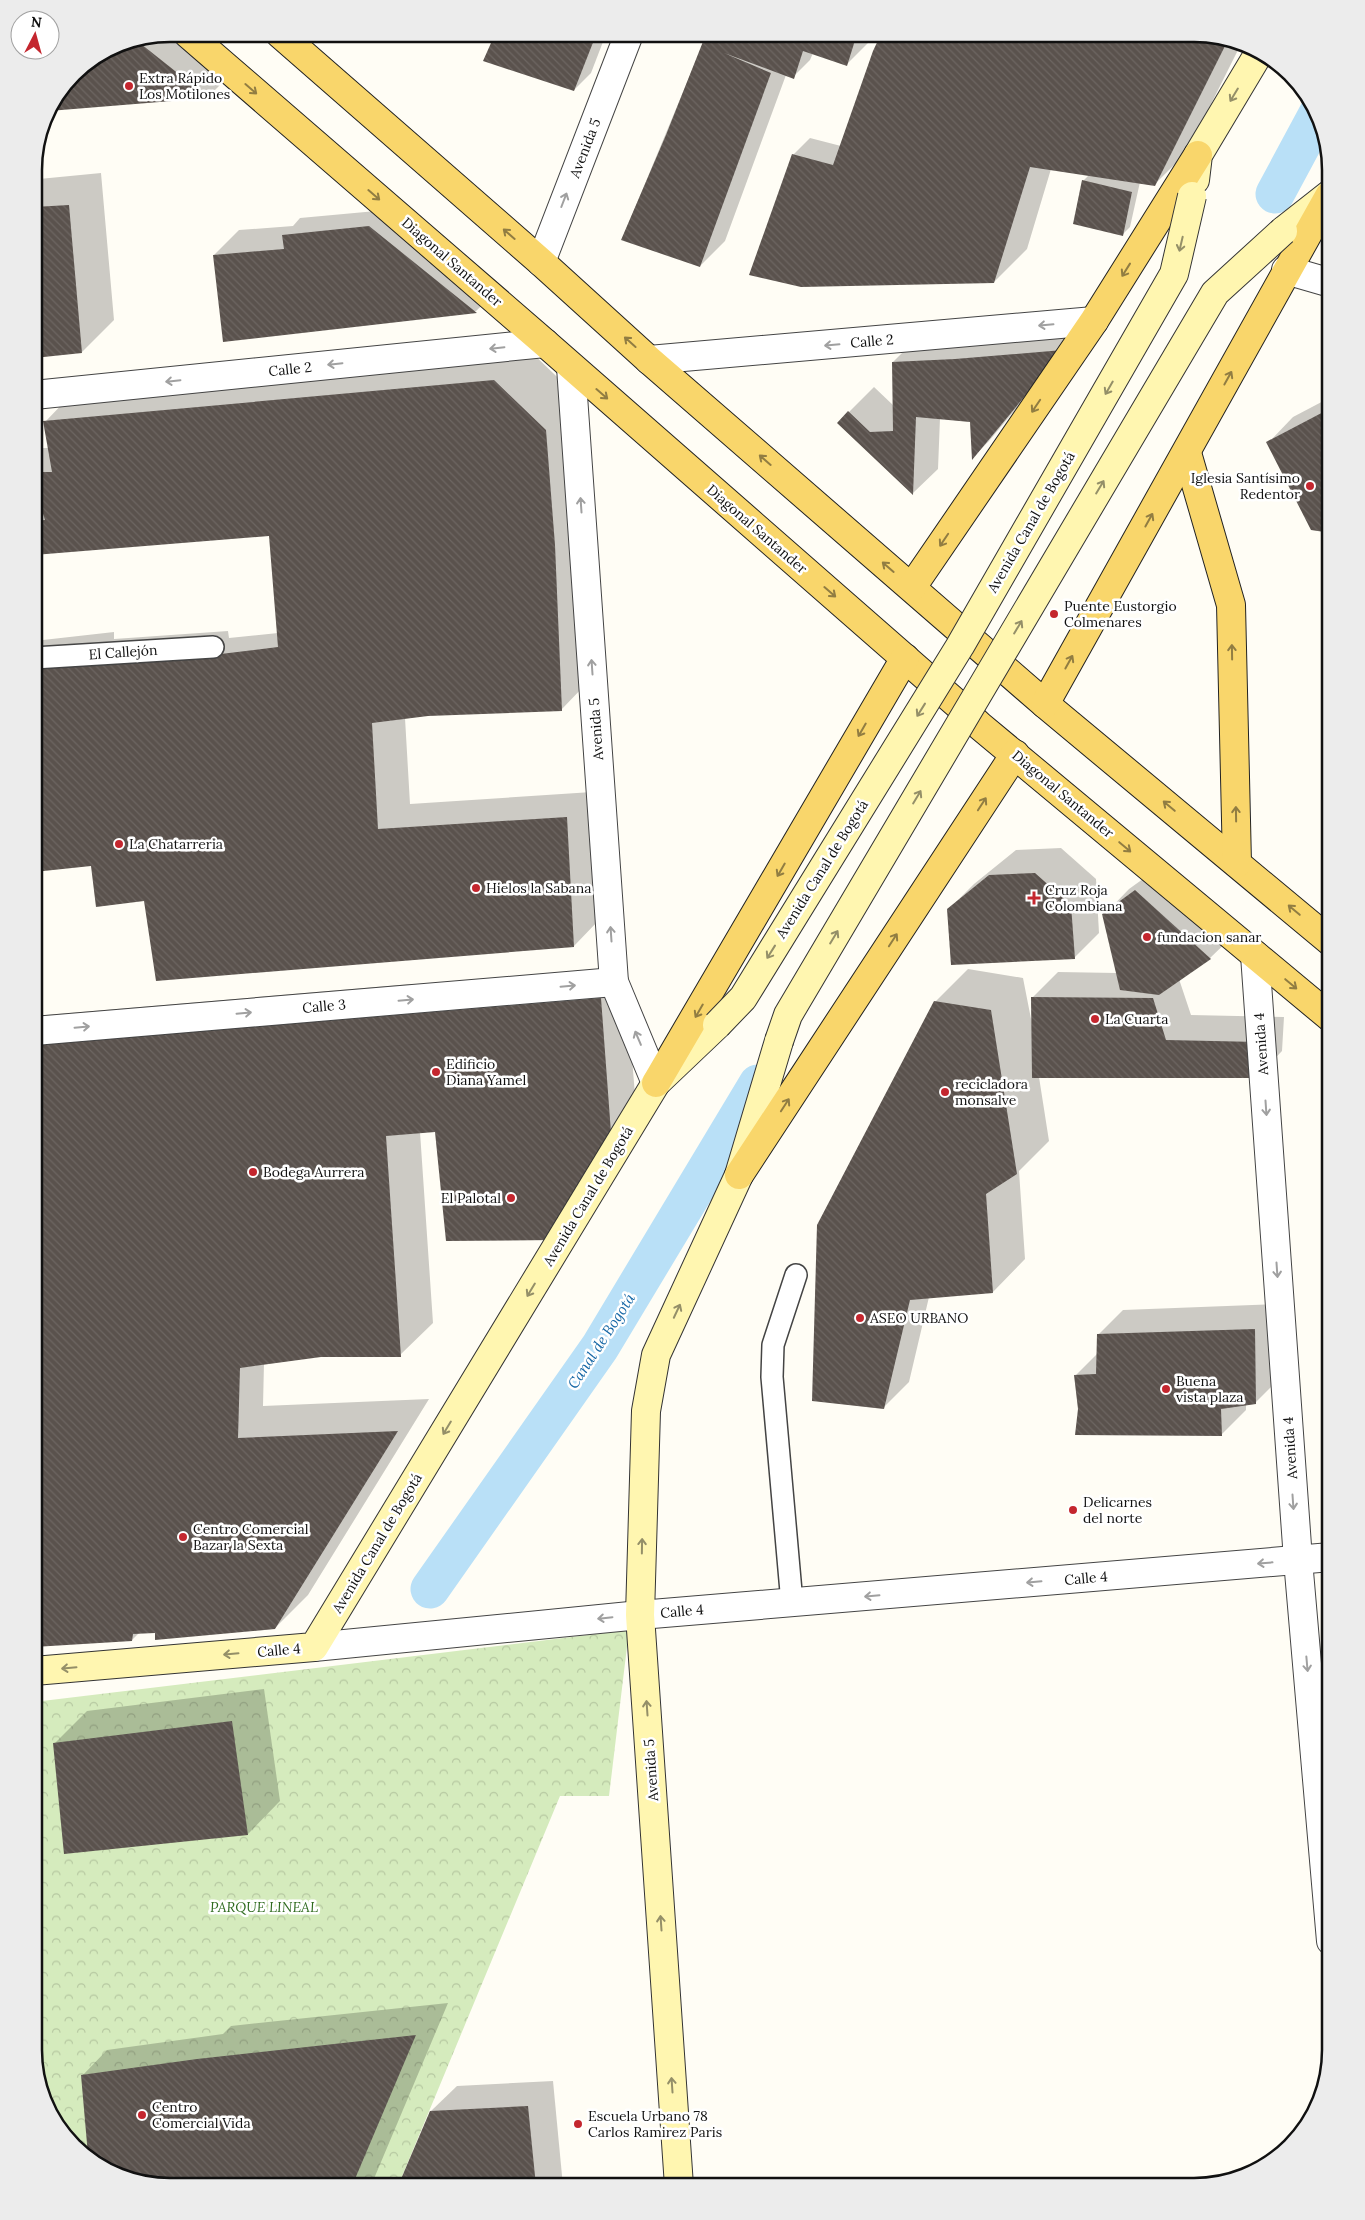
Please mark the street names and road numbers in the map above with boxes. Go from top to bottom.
street label: Avenida 5 [565,116,605,181]
street label: Diagonal Santander [398,213,506,311]
street label: Calle 2 [850,330,894,352]
street label: Calle 2 [267,358,313,380]
street label: Avenida Canal de Bogotá [983,448,1079,597]
street label: Diagonal Santander [703,480,811,578]
street label: El Callejón [88,641,158,663]
street label: Avenida 5 [585,697,607,762]
street label: Diagonal Santander [1008,746,1118,842]
street label: Avenida Canal de Bogotá [771,796,872,942]
street label: Calle 3 [301,995,347,1017]
street label: Avenida 4 [1250,1012,1272,1077]
street label: Avenida Canal de Bogotá [539,1123,637,1270]
street label: Avenida 4 [1279,1416,1301,1481]
street label: Avenida Canal de Bogotá [328,1470,426,1617]
street label: Calle 4 [1064,1567,1109,1589]
street label: Calle 4 [660,1600,705,1622]
street label: Calle 4 [257,1639,302,1661]
street label: Avenida 5 [640,1738,662,1803]

